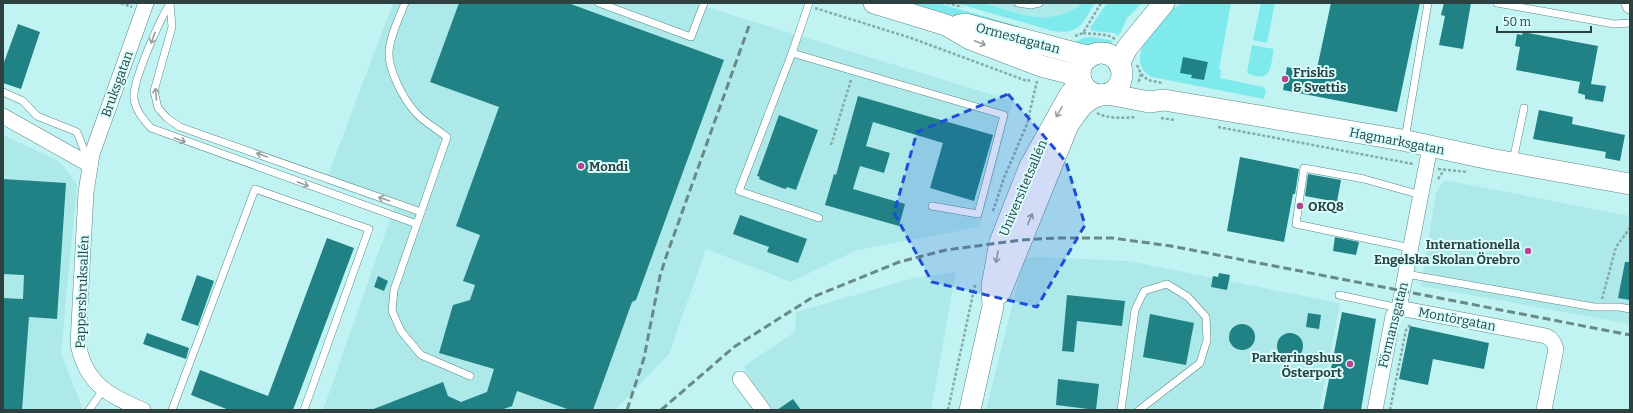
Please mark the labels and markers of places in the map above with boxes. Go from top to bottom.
place label: Friskis & Svettis [1293,65,1346,95]
marker: Friskis & Svettis [1280,74,1290,84]
place label: Mondi [589,159,628,174]
marker: Mondi [576,161,586,171]
place label: OKQ8 [1308,199,1344,214]
marker: OKQ8 [1295,201,1305,211]
place label: Internationella Engelska Skolan Örebro [1374,237,1521,267]
marker: Internationella Engelska Skolan Örebro [1523,246,1533,256]
place label: Parkeringshus Österport [1252,350,1342,380]
marker: Parkeringshus Österport [1345,359,1355,369]

